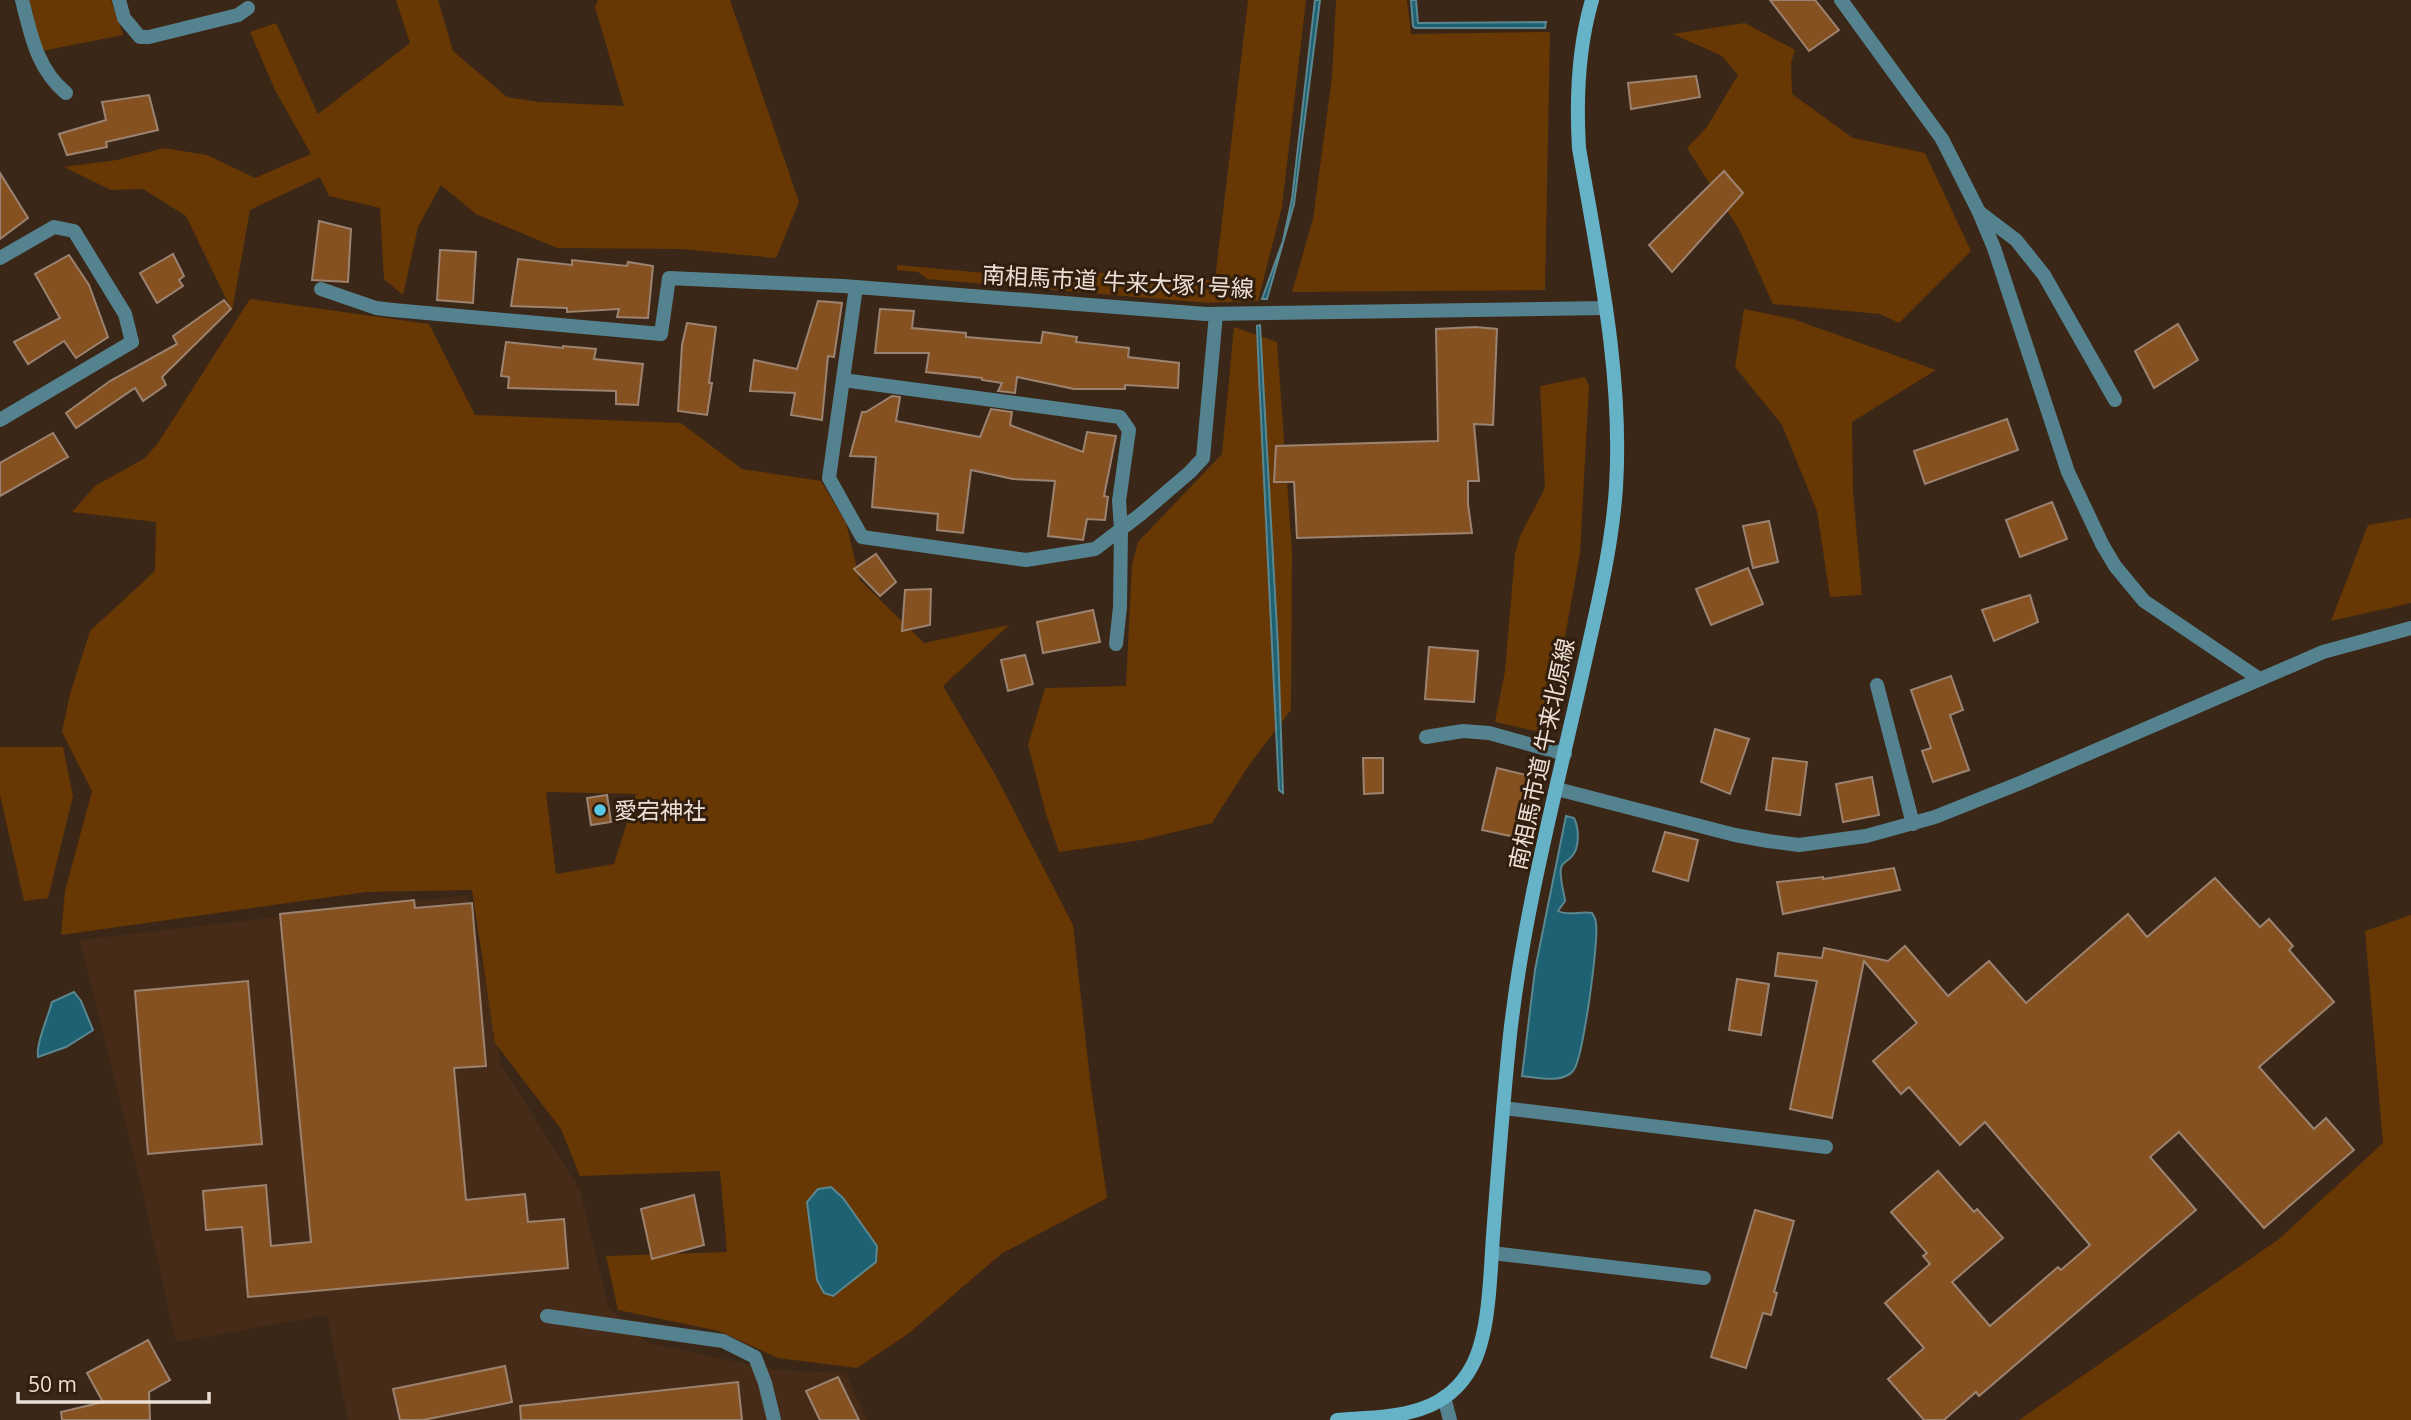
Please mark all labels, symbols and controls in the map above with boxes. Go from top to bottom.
street label: 南相馬市道 牛来大塚1号線 [981,258,1255,304]
street label: 南相馬市道 牛来北原線 [1501,635,1581,873]
place label: 愛宕神社 [614,794,706,826]
marker: 愛宕神社 [592,802,608,818]
scale bar [18,1360,208,1404]
text: 50 m [28,1370,77,1398]

